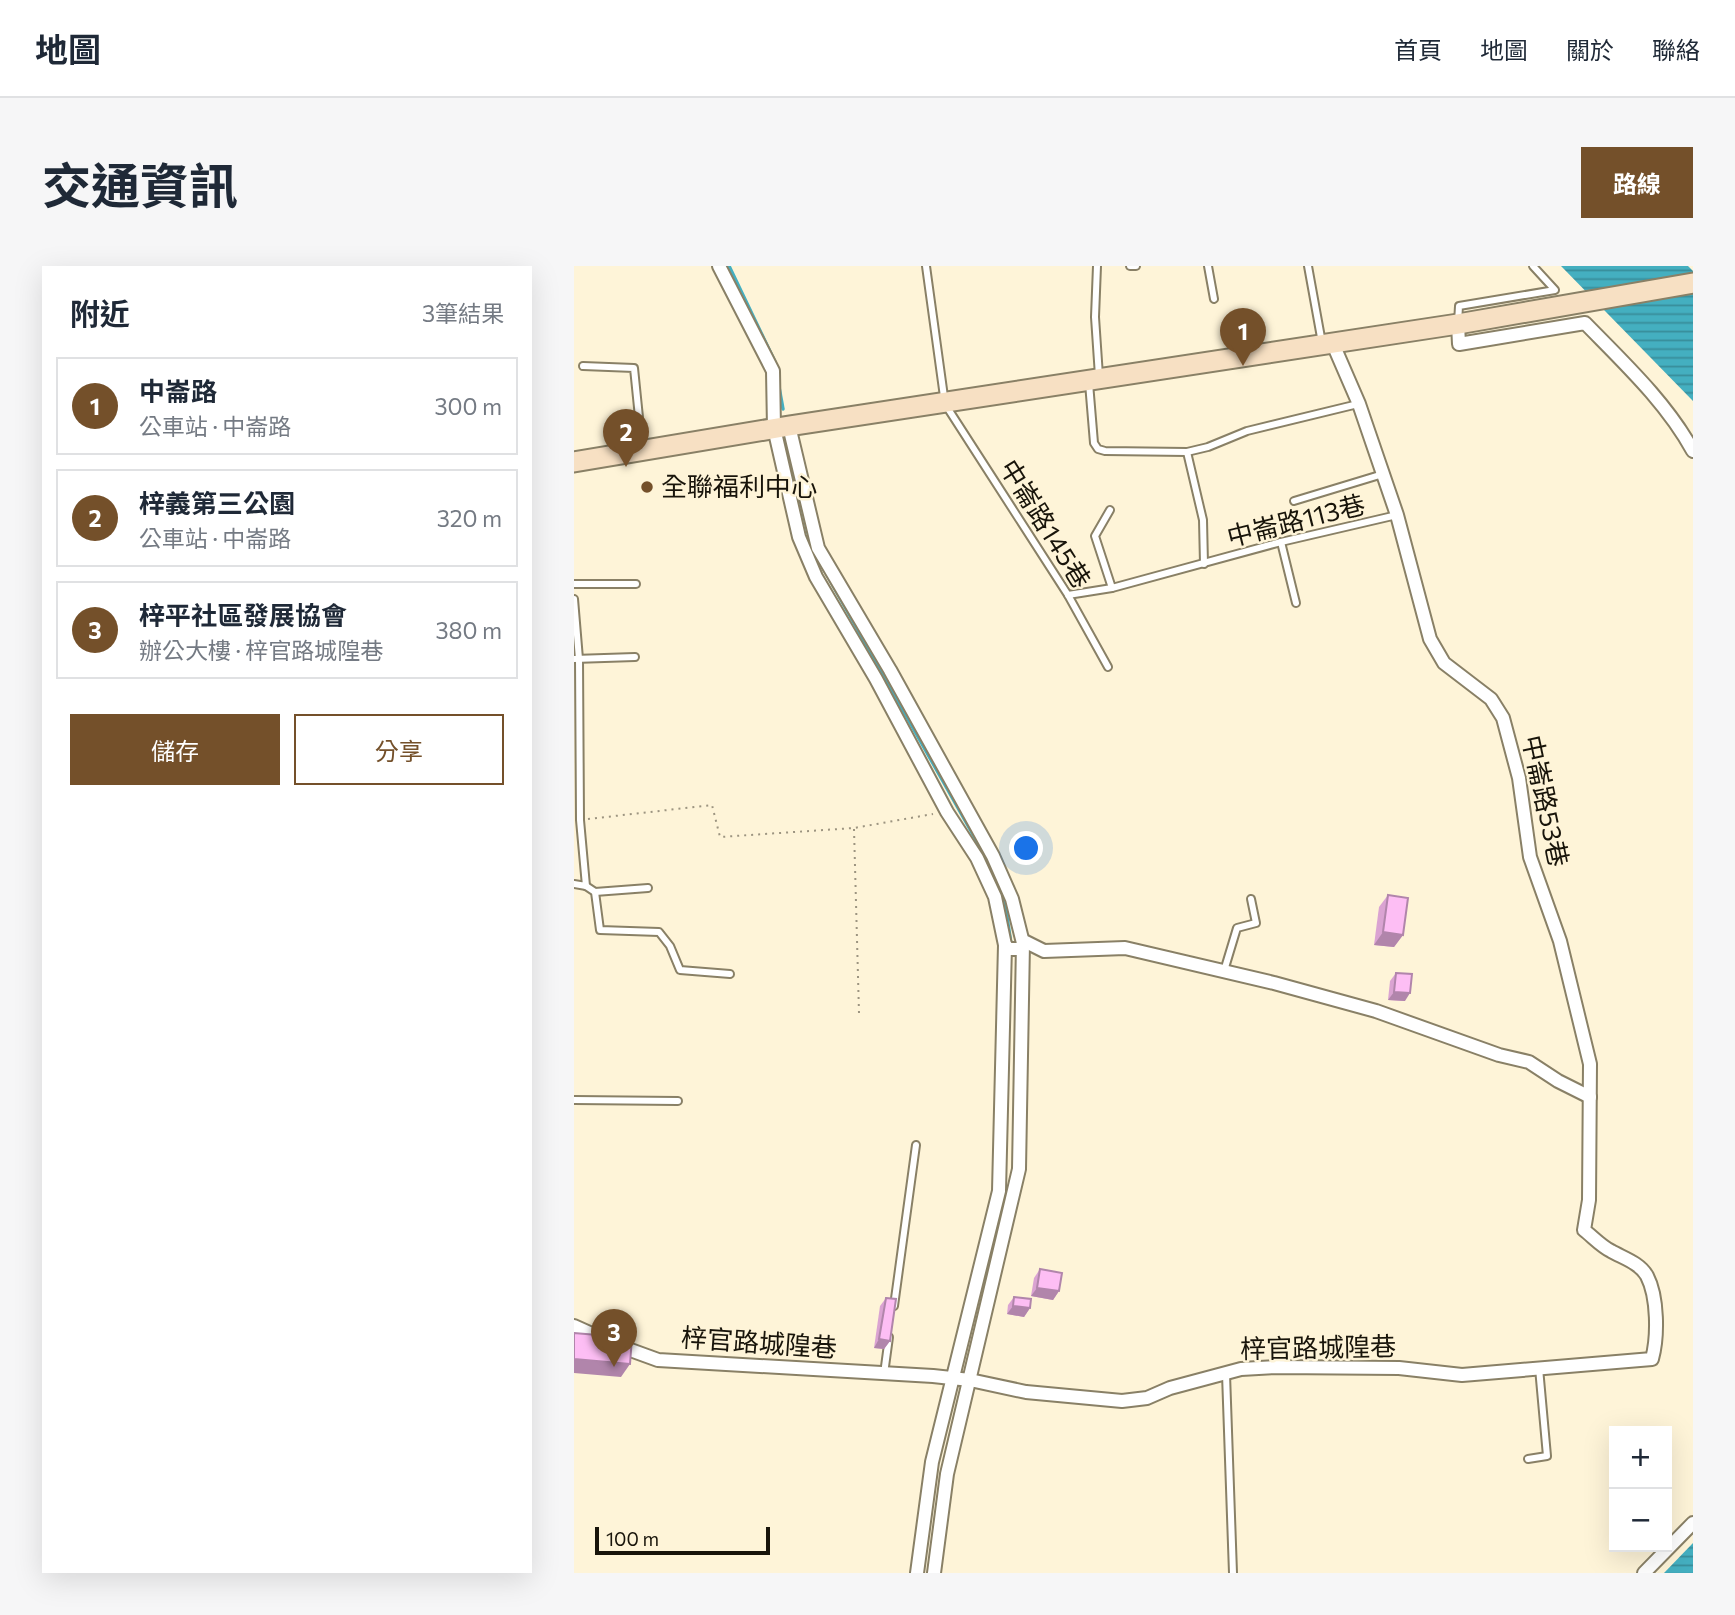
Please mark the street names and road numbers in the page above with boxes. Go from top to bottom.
street label: 中崙路145巷 [995,453,1098,593]
street label: 中崙路113巷 [1223,487,1368,552]
street label: 中崙路53巷 [1517,732,1576,869]
street label: 梓官路城隍巷 [680,1321,838,1362]
street label: 梓官路城隍巷 [1240,1330,1396,1363]

